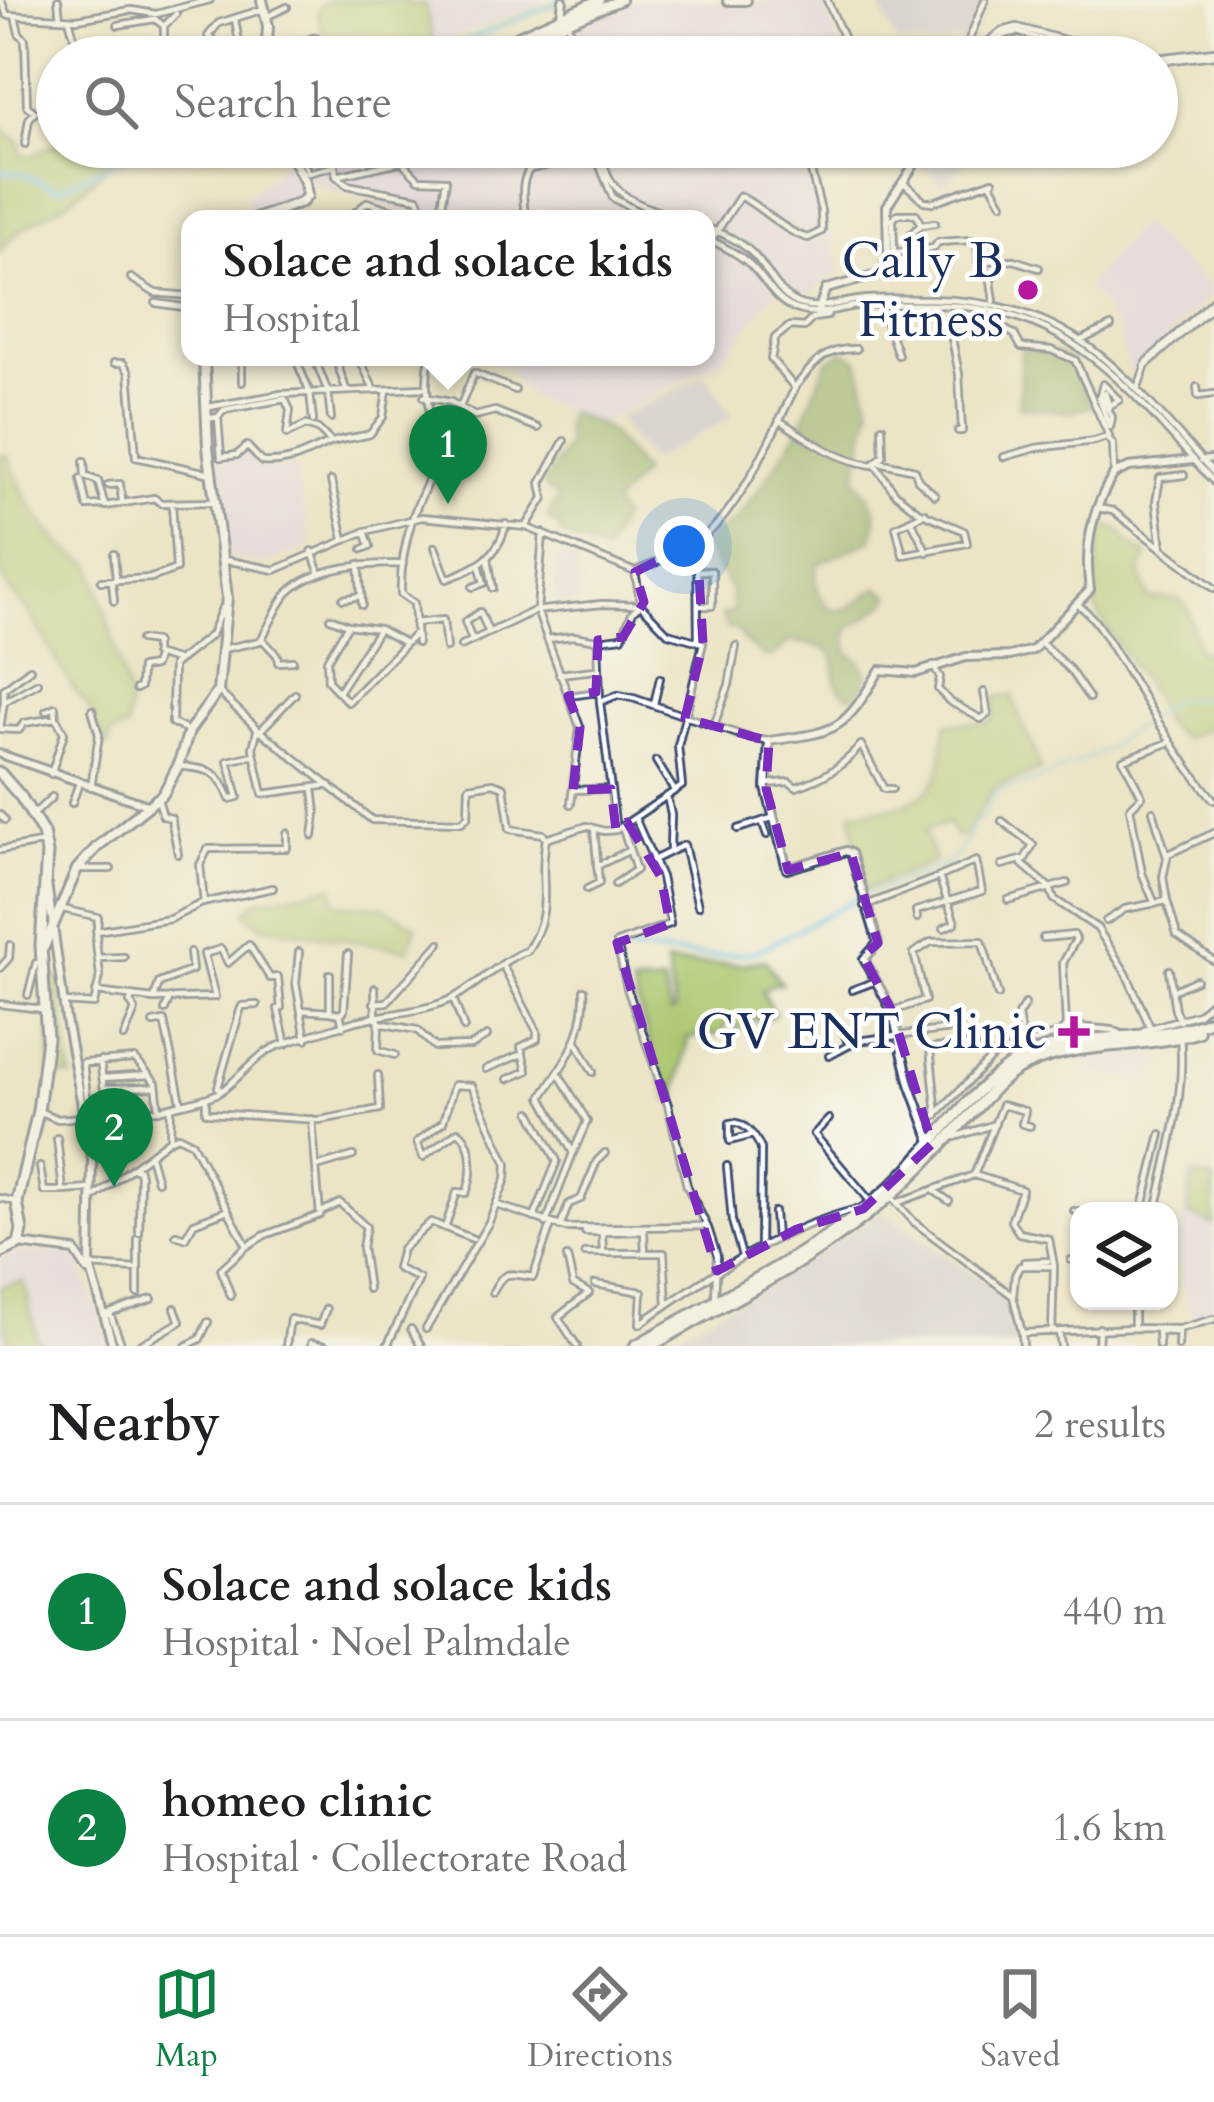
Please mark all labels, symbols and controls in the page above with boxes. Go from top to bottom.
search box [36,36,1178,168]
icon: search [78,69,144,135]
text: Search here [174,72,392,133]
popup [181,210,715,366]
place label: Cally B Fitness [842,226,1004,355]
text: Solace and solace kids [223,231,673,292]
marker: Cally B Fitness [1015,277,1041,303]
text: Hospital [223,292,361,345]
pin: 1 [409,405,487,504]
your location [654,516,714,576]
place label: GV ENT Clinic [696,997,1047,1067]
marker: GV ENT Clinic [1058,1016,1090,1048]
pin: 2 [75,1088,153,1187]
map controls [1070,1202,1178,1310]
button: layers [1070,1202,1178,1310]
text: Nearby [48,1389,220,1459]
text: 2 results [1034,1398,1166,1451]
text: Solace and solace kids [162,1555,612,1616]
text: 1 [77,1585,97,1638]
text: 440 m [1063,1585,1166,1638]
text: Hospital · Noel Palmdale [162,1616,571,1669]
text: homeo clinic [162,1771,433,1832]
text: 2 [77,1801,97,1854]
text: 1.6 km [1052,1801,1166,1854]
text: Hospital · Collectorate Road [162,1832,627,1885]
tab: Map [154,1961,220,2078]
tab: Directions [527,1961,673,2078]
tab: Saved [980,1961,1060,2078]

